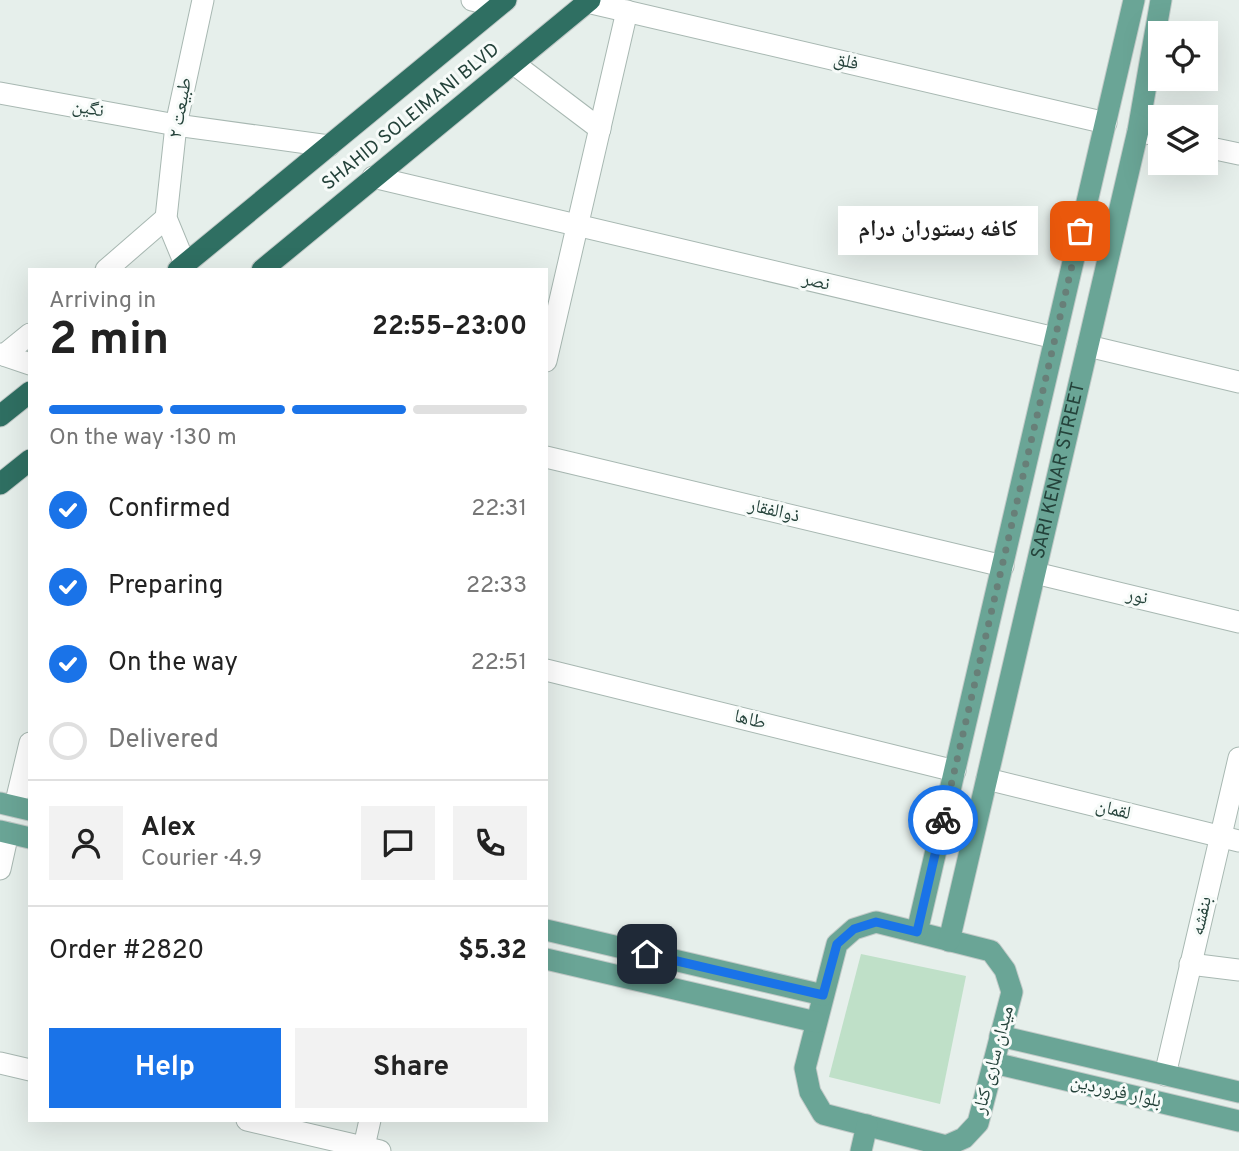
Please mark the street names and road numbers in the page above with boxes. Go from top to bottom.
street label: SHAHID SOLEIMANI BLVD [317,38,505,196]
street label: فلق [831,48,861,76]
street label: طبیعت ۲ [164,76,198,140]
street label: نگین [70,94,106,124]
street label: نصر [799,267,832,297]
street label: SARI KENAR STREET [1027,380,1091,561]
street label: ذوالفقار [745,493,802,529]
street label: نور [1123,583,1150,611]
street label: طاها [732,705,768,735]
street label: لقمان [1093,794,1133,826]
street label: بنفشه [1186,894,1218,938]
street label: میدان ساری کنار [968,1003,1020,1118]
street label: بلوار فروردین [1068,1070,1164,1114]

